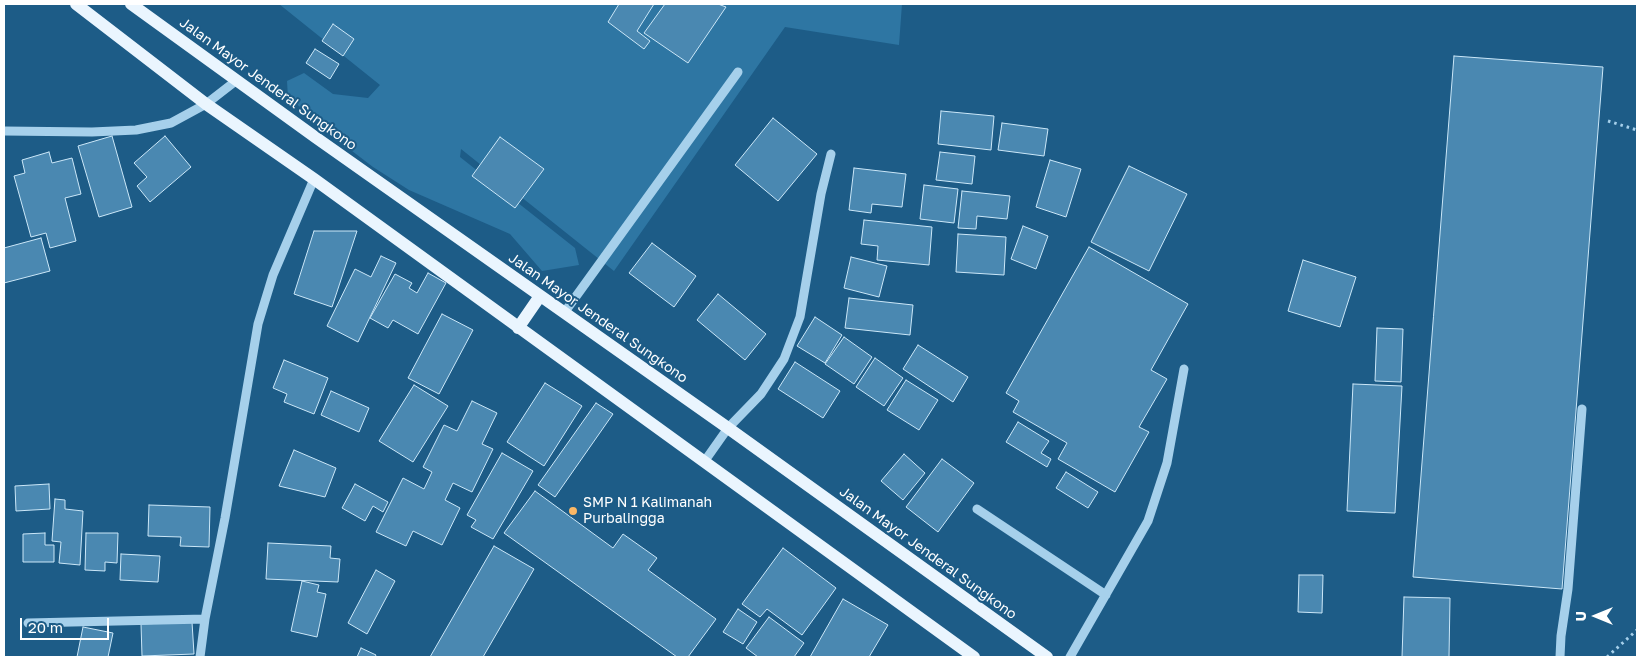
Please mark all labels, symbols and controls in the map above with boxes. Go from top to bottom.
street label: Jalan Mayor Jenderal Sungkono [176,14,360,154]
street label: Jalan Mayor Jenderal Sungkono [505,249,691,387]
street label: Jalan Mayor Jenderal Sungkono [836,483,1020,623]
place label: SMP N 1 Kalimanah Purbalingga [583,495,712,528]
marker: SMP N 1 Kalimanah Purbalingga [567,505,579,517]
north arrow [1571,591,1621,641]
scale bar [22,608,111,640]
text: U [1572,611,1589,621]
text: 20 m [28,618,63,636]

